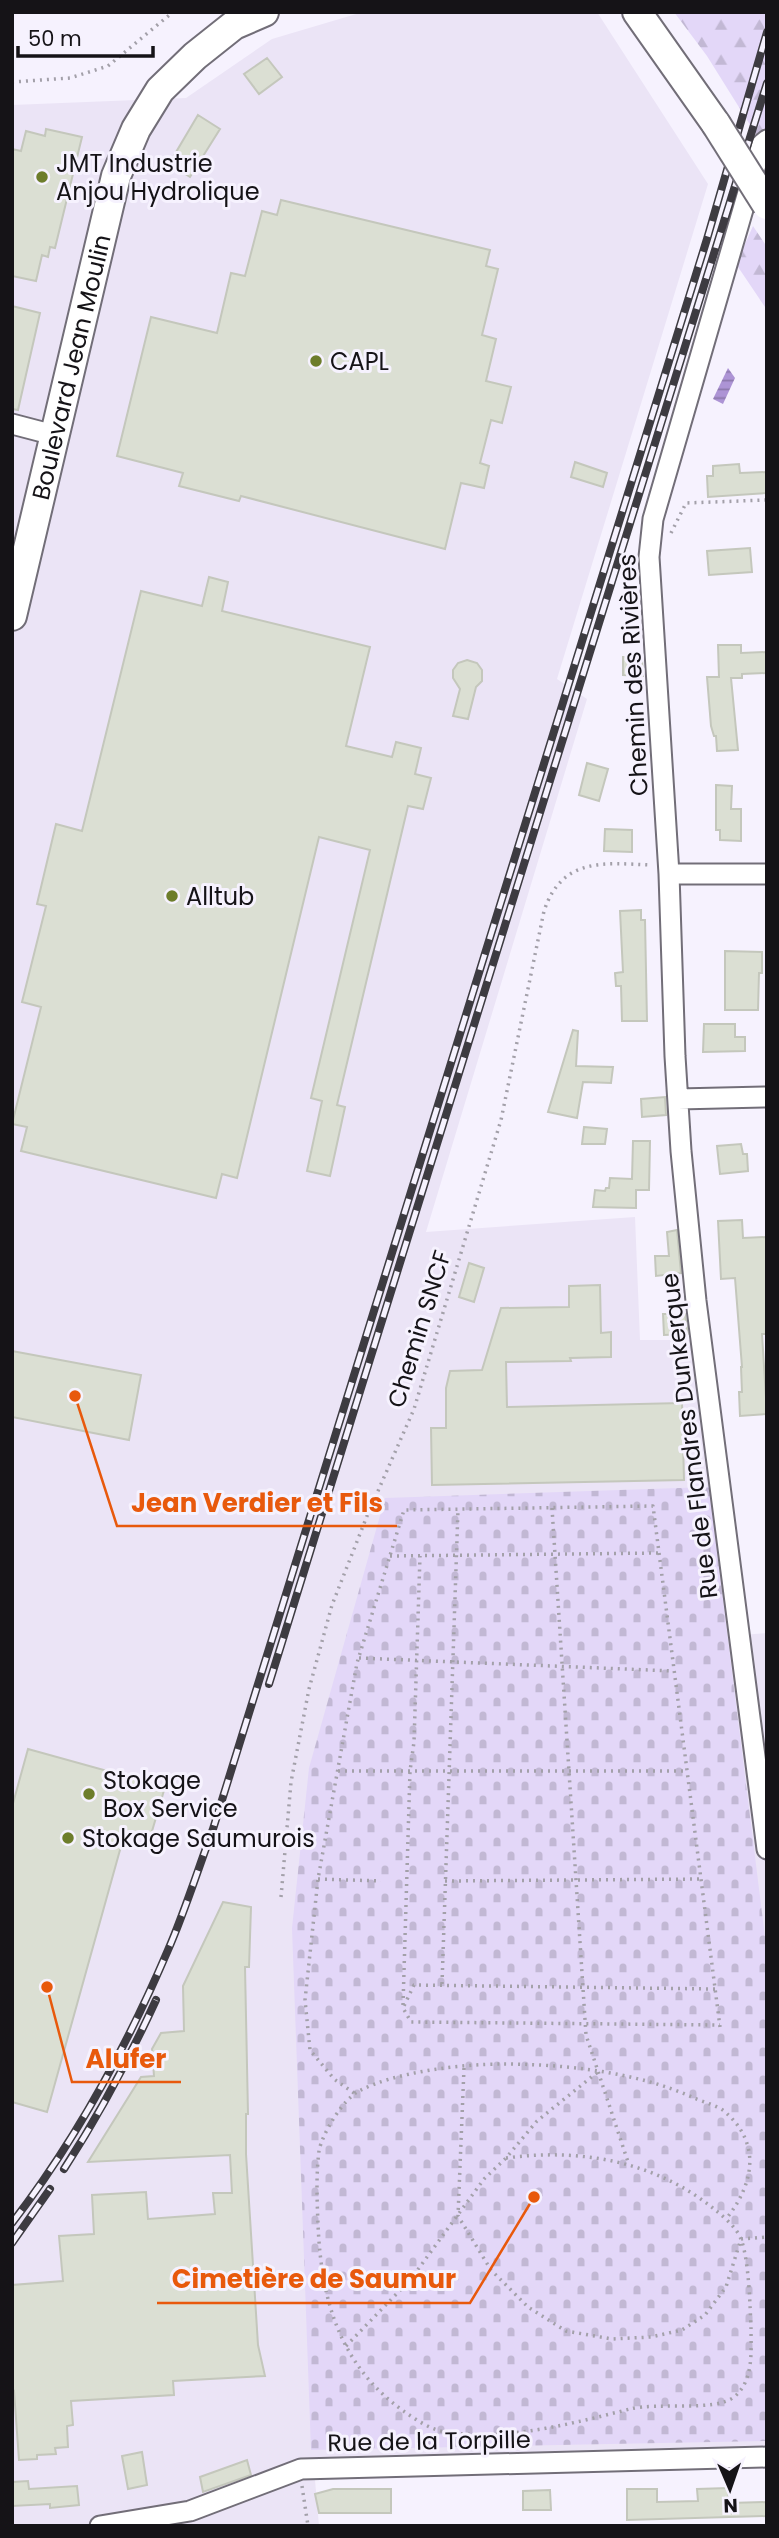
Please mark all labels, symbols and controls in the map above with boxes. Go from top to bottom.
scale bar [18,14,152,58]
text: 50 m [28,24,82,53]
place label: JMT Industrie Anjou Hydrolique [56,147,260,208]
marker: JMT Industrie Anjou Hydrolique [34,169,50,185]
street label: Boulevard Jean Moulin [24,231,118,503]
place label: CAPL [330,345,389,378]
marker: CAPL [308,353,324,369]
street label: Chemin des Rivières [610,553,656,797]
place label: Alltub [186,880,254,913]
marker: Alltub [164,888,180,904]
street label: Chemin SNCF [379,1246,459,1412]
street label: Rue de Flandres Dunkerque [653,1271,725,1601]
callout: Jean Verdier et Fils [117,1479,397,1526]
text: Jean Verdier et Fils [131,1485,383,1521]
place label: Stokage Box Service [103,1764,238,1825]
marker: Stokage Box Service [81,1786,97,1802]
place label: Stokage Saumurois [82,1822,315,1855]
marker: Stokage Saumurois [60,1830,76,1846]
callout: Alufer [72,2035,181,2082]
text: Alufer [86,2041,166,2077]
callout: Cimetière de Saumur [157,2256,470,2303]
text: Cimetière de Saumur [172,2261,456,2297]
street label: Rue de la Torpille [327,2423,531,2459]
north arrow [695,2454,765,2524]
text: N [723,2492,738,2519]

